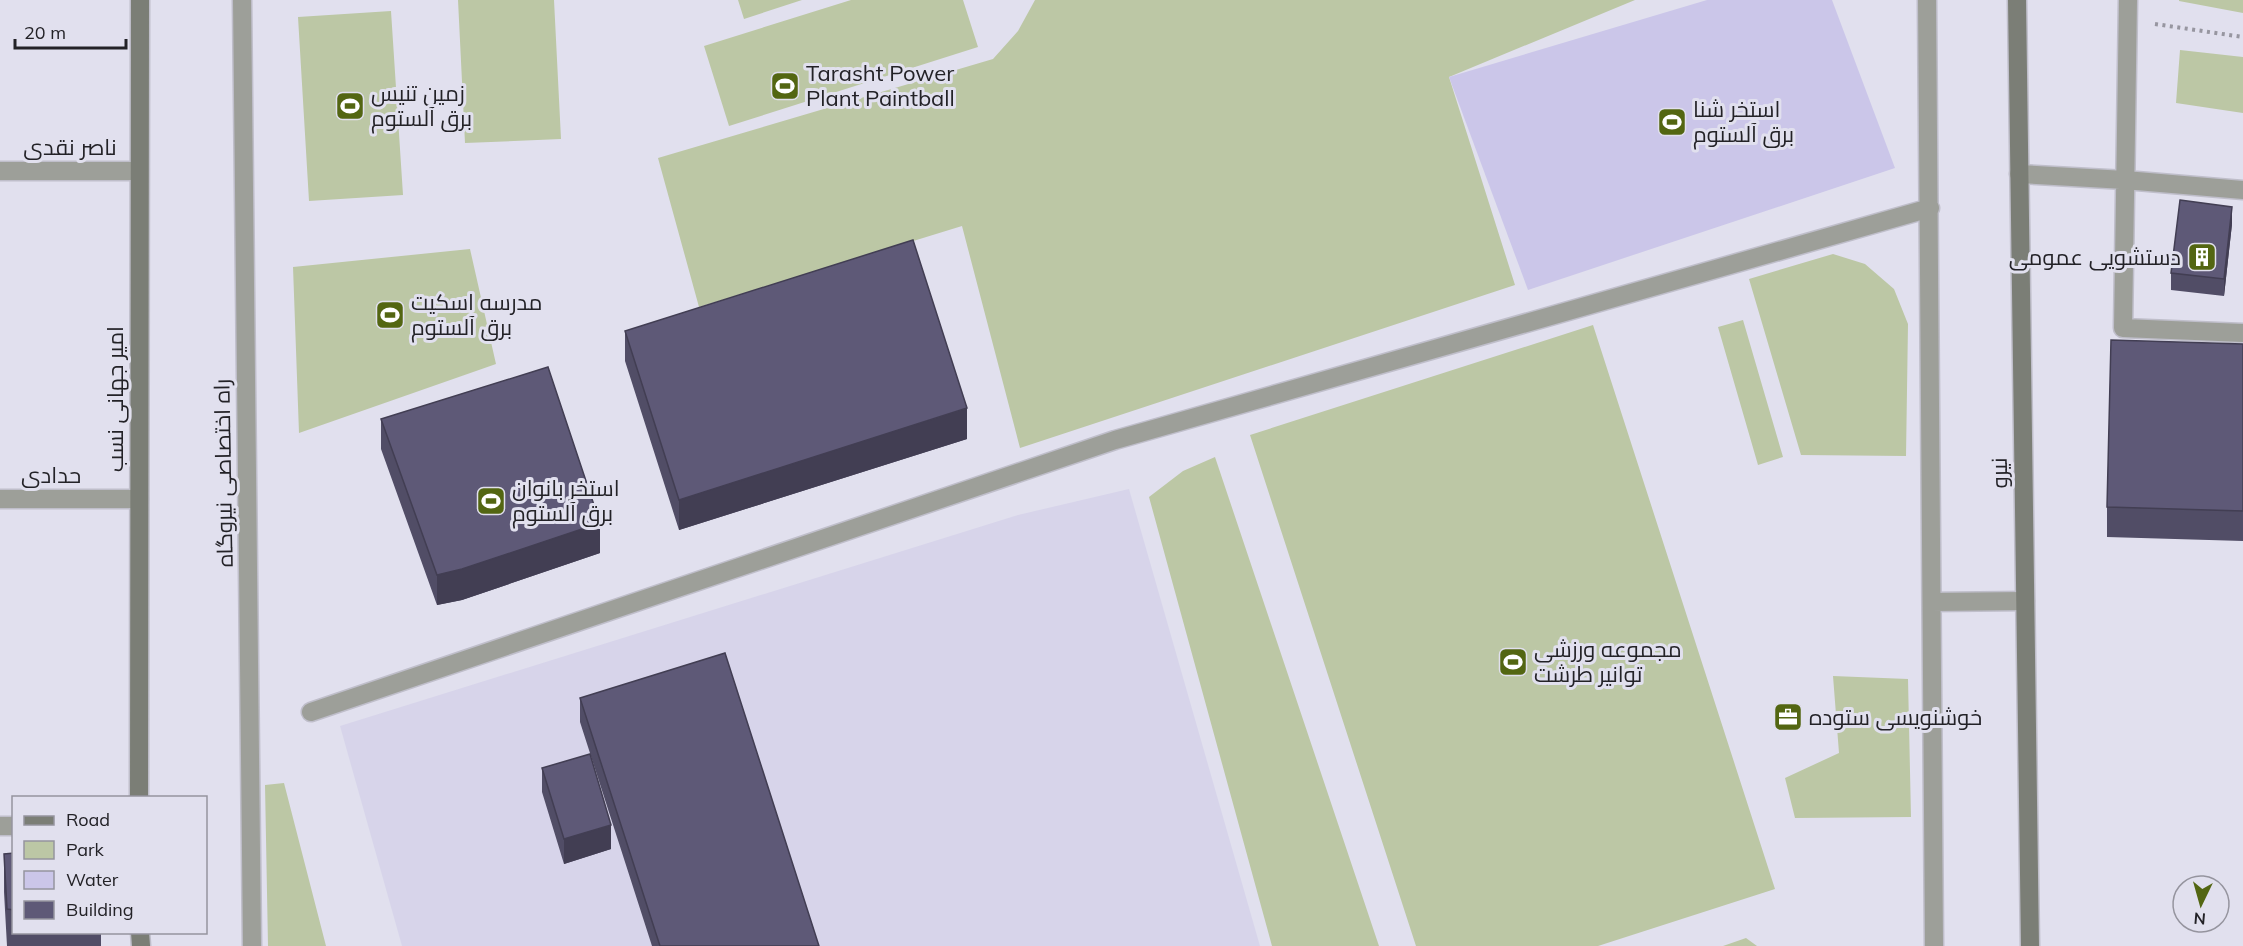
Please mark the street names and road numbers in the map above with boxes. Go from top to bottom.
street label: ناصر نقدی [23,133,117,161]
street label: امیر جهانی نسب [101,326,129,472]
street label: راه اختصاصی نیروگاه [207,379,239,567]
street label: نیرو [1985,457,2013,489]
street label: حدادی [21,461,81,489]

